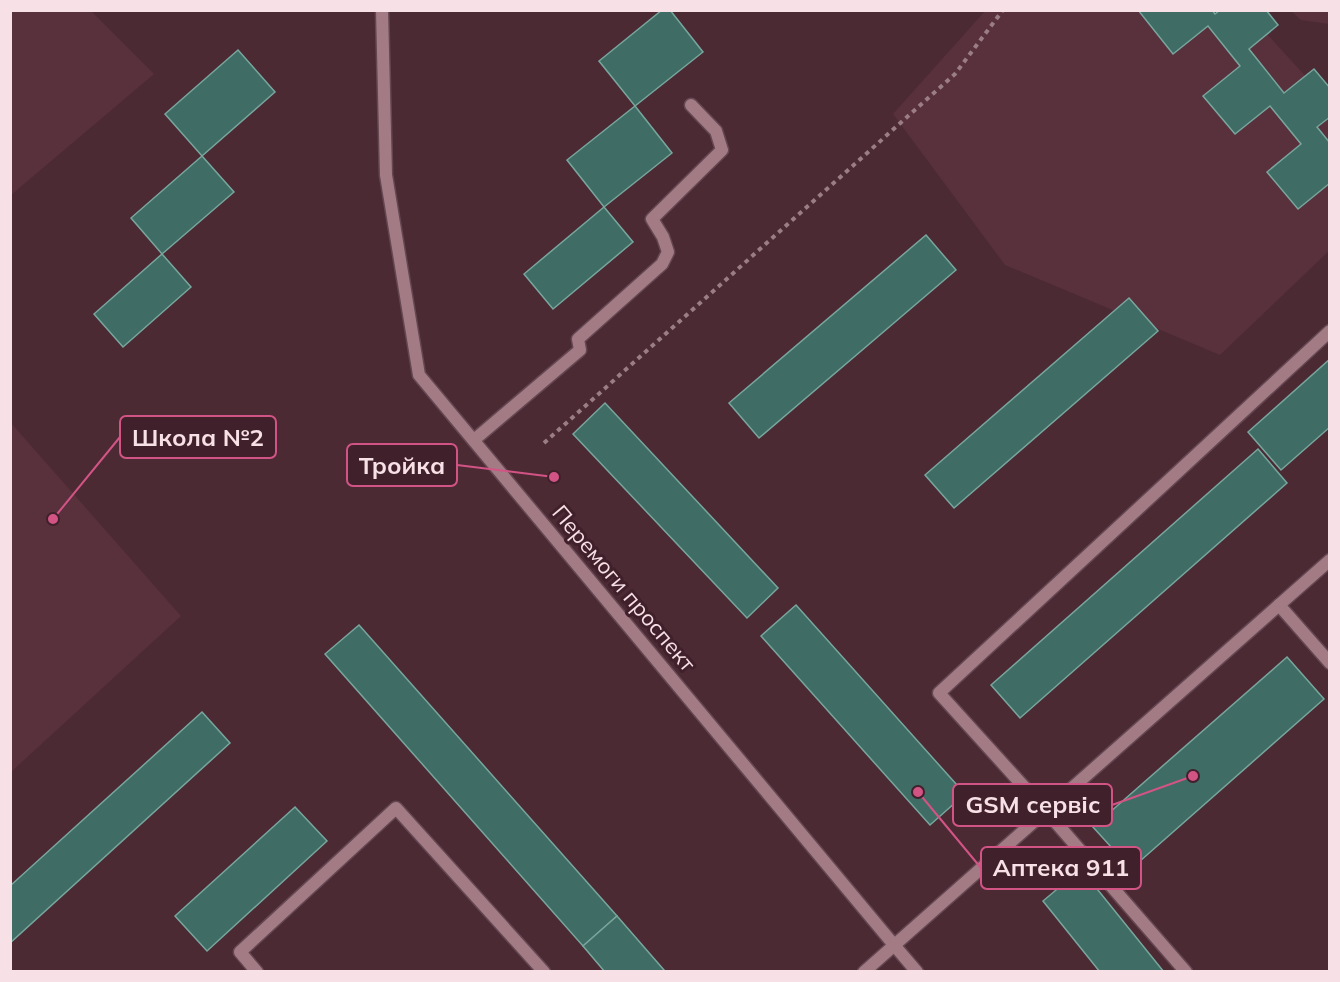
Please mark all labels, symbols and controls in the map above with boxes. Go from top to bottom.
callout: Школа №2 [120,416,276,458]
text: Школа №2 [132,422,264,452]
callout: Тройка [347,444,457,486]
text: Тройка [359,450,445,480]
street label: Перемоги проспект [546,499,702,677]
callout: GSM сервіс [953,784,1112,826]
text: GSM сервіс [966,789,1100,819]
callout: Аптека 911 [981,847,1141,889]
text: Аптека 911 [993,852,1129,882]

